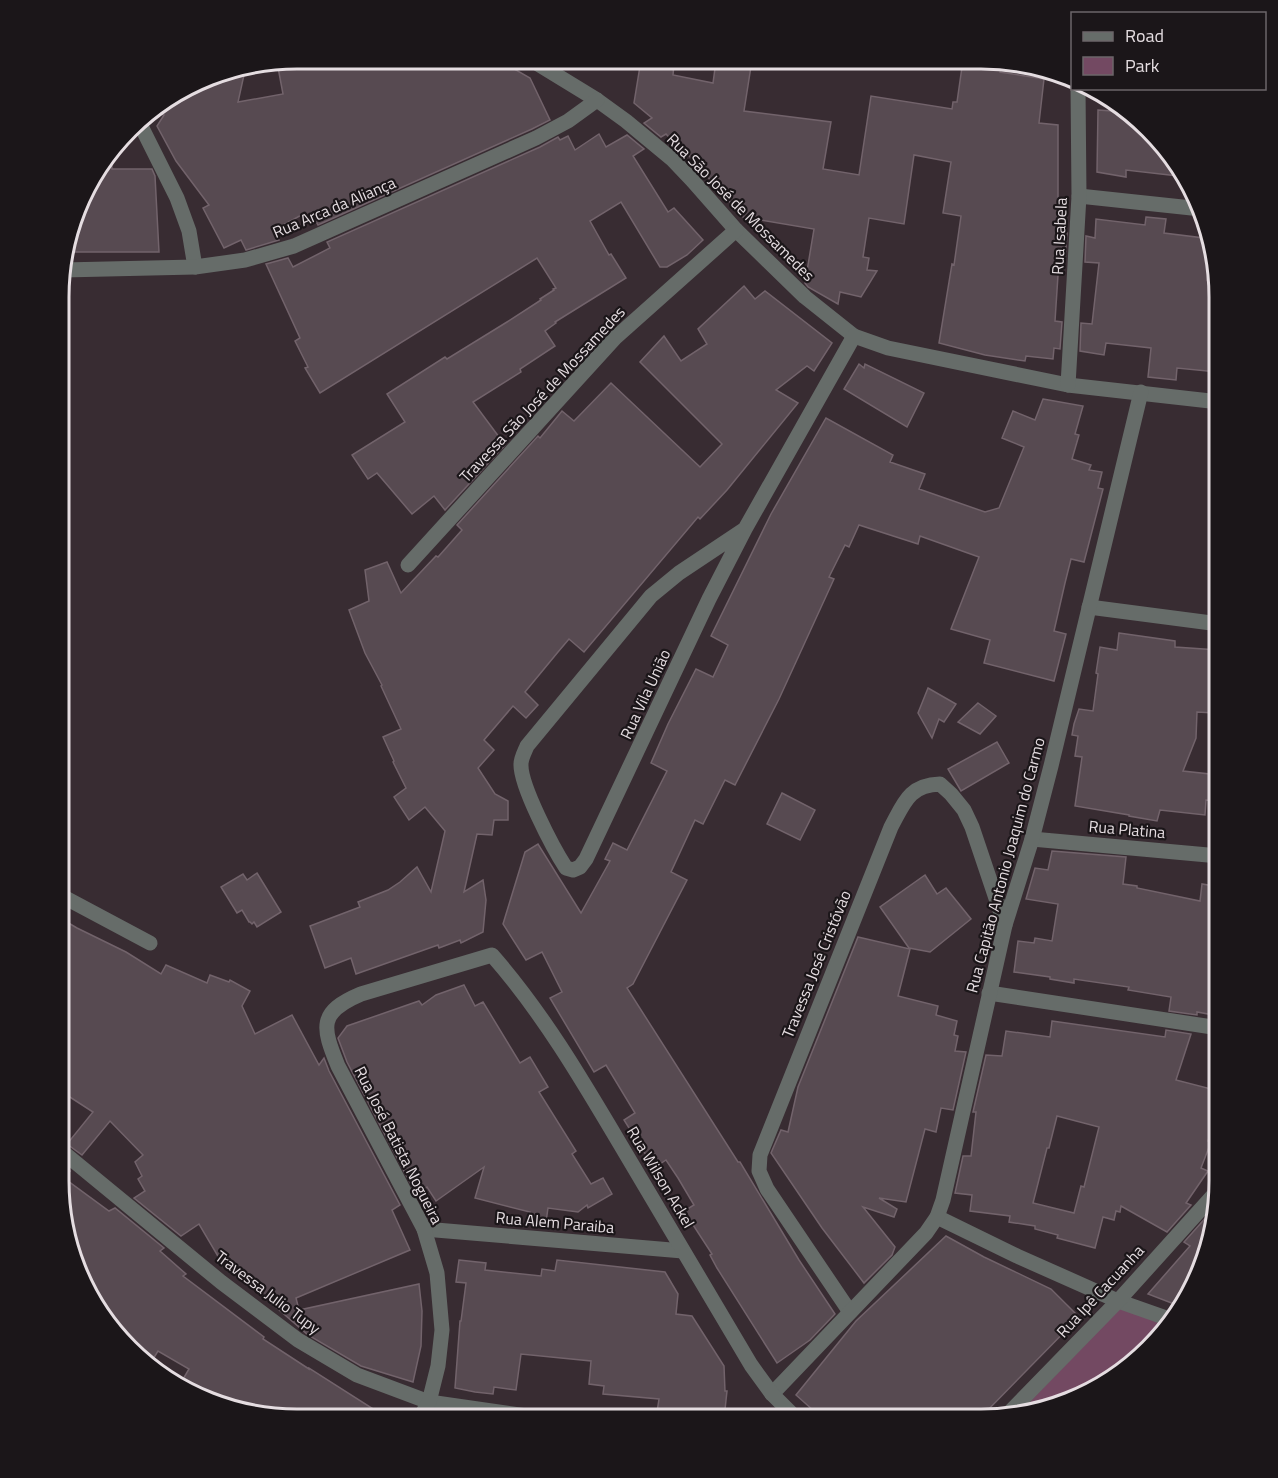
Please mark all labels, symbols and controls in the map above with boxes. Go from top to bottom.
legend [1071,12,1266,90]
text: Road [1125,22,1164,49]
text: Park [1125,52,1160,79]
street label: Rua São José de Mossamedes [662,128,820,286]
street label: Rua Arca da Aliança [269,170,399,244]
street label: Rua Isabela [1045,197,1073,275]
street label: Travessa São José de Mossamedes [454,300,630,488]
street label: Rua Vila União [614,645,676,743]
street label: Rua Capitão Antonio Joaquim do Carmo [959,735,1051,995]
street label: Rua Platina [1088,814,1166,844]
street label: Travessa José Cristóvão [775,886,857,1042]
street label: Rua José Batista Nogueira [349,1062,449,1228]
street label: Rua Wilson Ackel [621,1122,701,1232]
street label: Rua Alem Paraiba [495,1205,615,1239]
street label: Rua Ipê Cacuanha [1051,1239,1149,1343]
street label: Travessa Julio Tupy [210,1244,326,1340]

